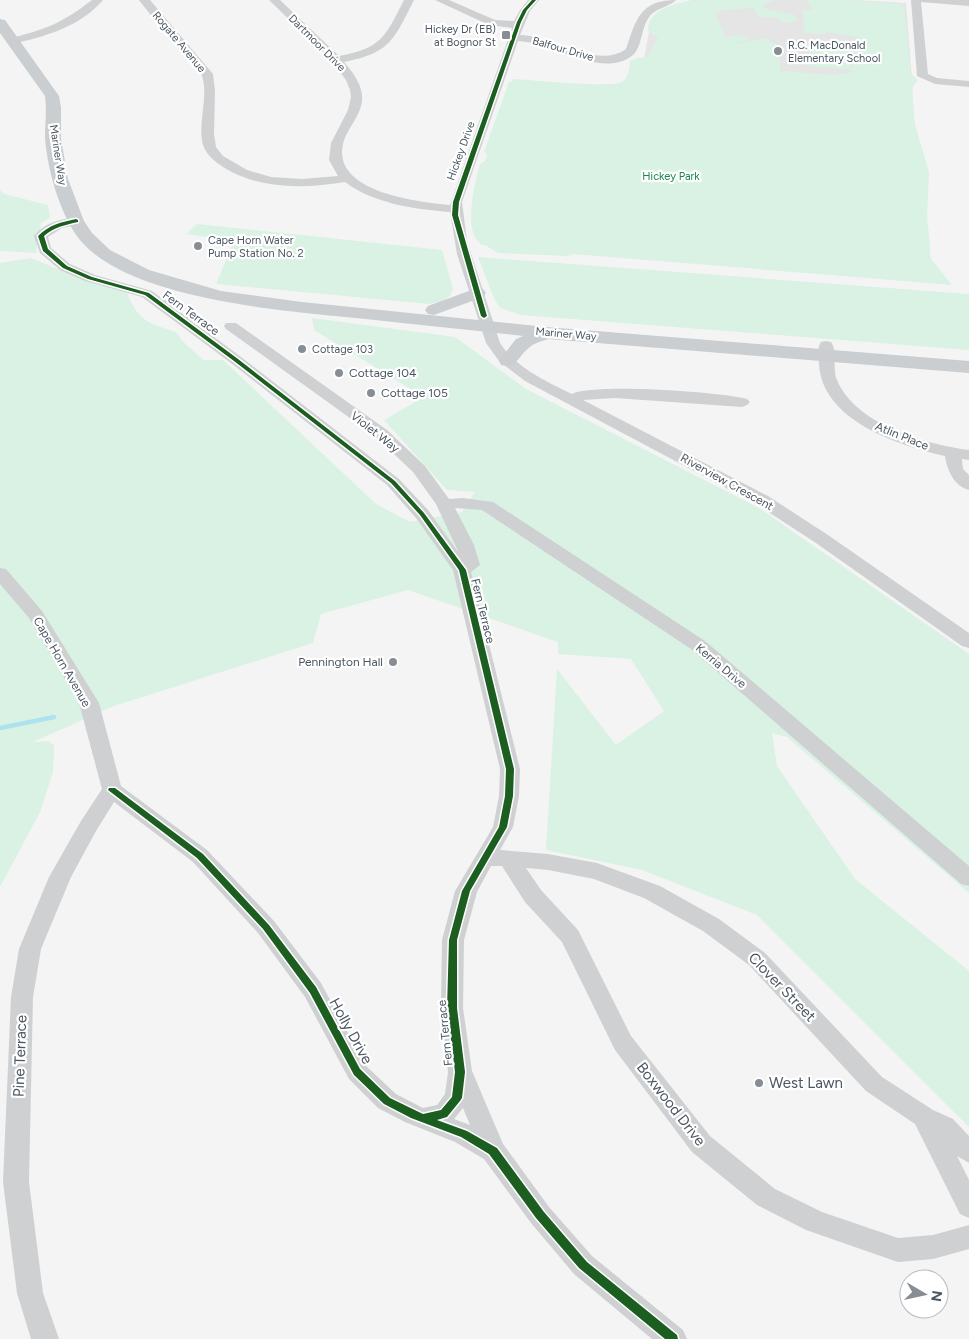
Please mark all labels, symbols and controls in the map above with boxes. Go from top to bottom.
street label: Rogate Avenue [150,9,208,75]
street label: Dartmoor Drive [286,12,348,74]
place label: Hickey Dr (EB) at Bognor St [425,23,496,49]
marker: Hickey Dr (EB) at Bognor St [500,29,512,41]
street label: Balfour Drive [531,34,595,64]
place label: R.C. MacDonald Elementary School [788,39,880,65]
marker: R.C. MacDonald Elementary School [772,45,784,57]
street label: Hickey Drive [444,120,478,182]
street label: Mariner Way [47,124,69,186]
park label: Hickey Park [642,170,700,183]
place label: Cape Horn Water Pump Station No. 2 [208,234,304,260]
marker: Cape Horn Water Pump Station No. 2 [192,240,204,252]
street label: Fern Terrace [160,288,222,338]
street label: Mariner Way [535,325,597,343]
marker: Cottage 103 [296,343,308,355]
place label: Cottage 103 [312,343,373,356]
place label: Cottage 104 [349,366,417,380]
marker: Cottage 104 [333,367,345,379]
place label: Cottage 105 [381,386,448,400]
marker: Cottage 105 [365,387,377,399]
street label: Violet Way [348,409,403,456]
street label: Atlin Place [873,419,931,453]
street label: Riverview Crescent [678,451,776,514]
street label: Fern Terrace [468,577,498,645]
street label: Cape Horn Avenue [31,614,94,710]
street label: Kerria Drive [693,641,749,691]
place label: Pennington Hall [298,655,383,669]
marker: Pennington Hall [387,656,399,668]
street label: Clover Street [745,949,820,1026]
street label: Holly Drive [325,995,377,1067]
street label: Fern Terrace [435,999,455,1067]
street label: Pine Terrace [10,1015,30,1097]
street label: Boxwood Drive [633,1059,709,1149]
place label: West Lawn [769,1074,843,1092]
marker: West Lawn [753,1077,765,1089]
north arrow [899,1269,949,1319]
text: N [927,1289,946,1303]

